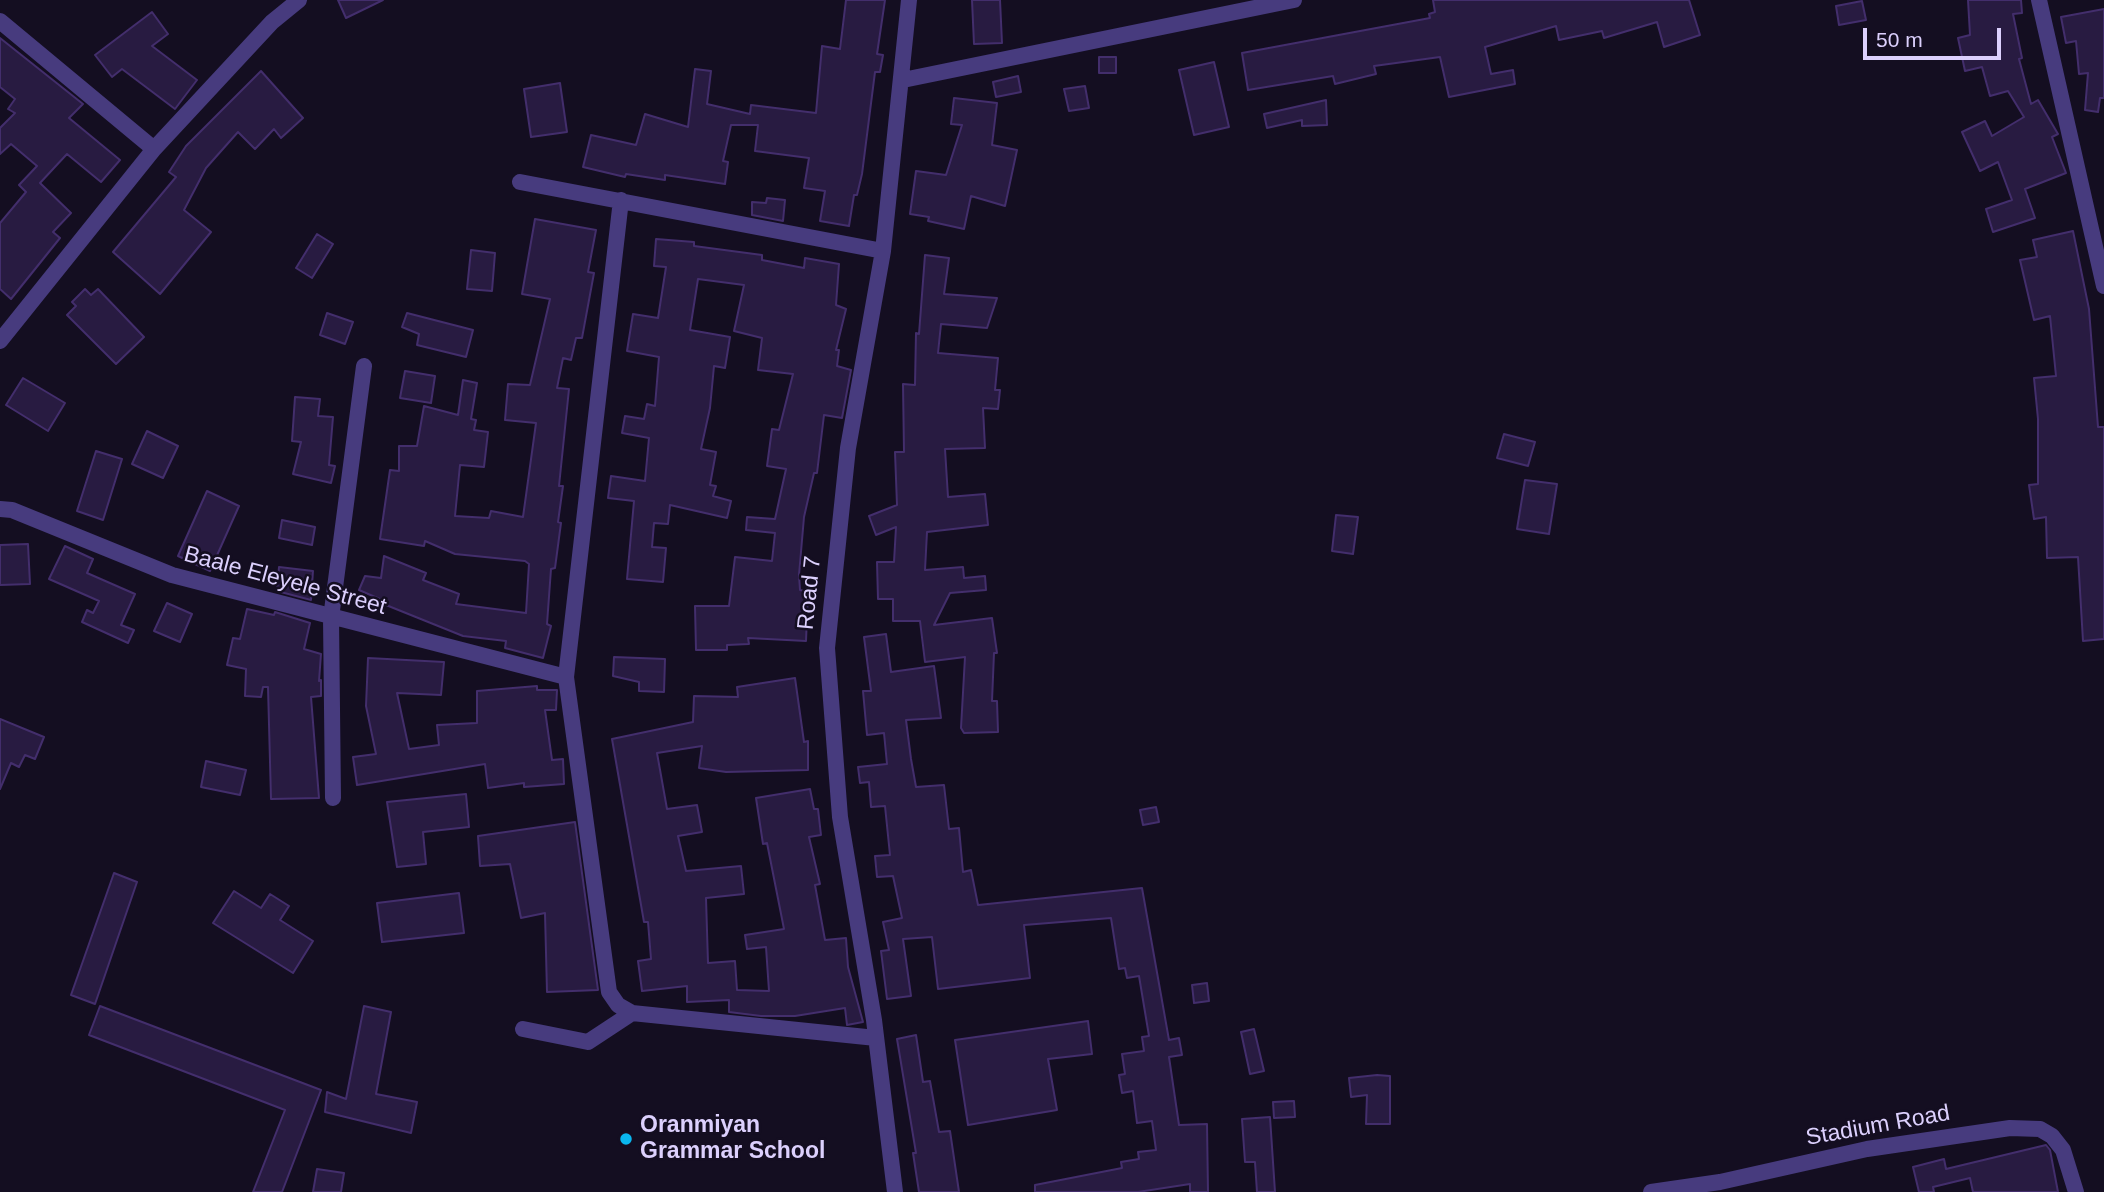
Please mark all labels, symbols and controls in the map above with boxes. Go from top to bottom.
scale bar [1866,14,2004,58]
text: 50 m [1876,28,1923,51]
street label: Baale Eleyele Street [181,541,389,621]
street label: Road 7 [792,555,828,631]
street label: Stadium Road [1804,1100,1952,1152]
place label: Oranmiyan Grammar School [640,1112,825,1166]
marker: Oranmiyan Grammar School [618,1131,634,1147]

